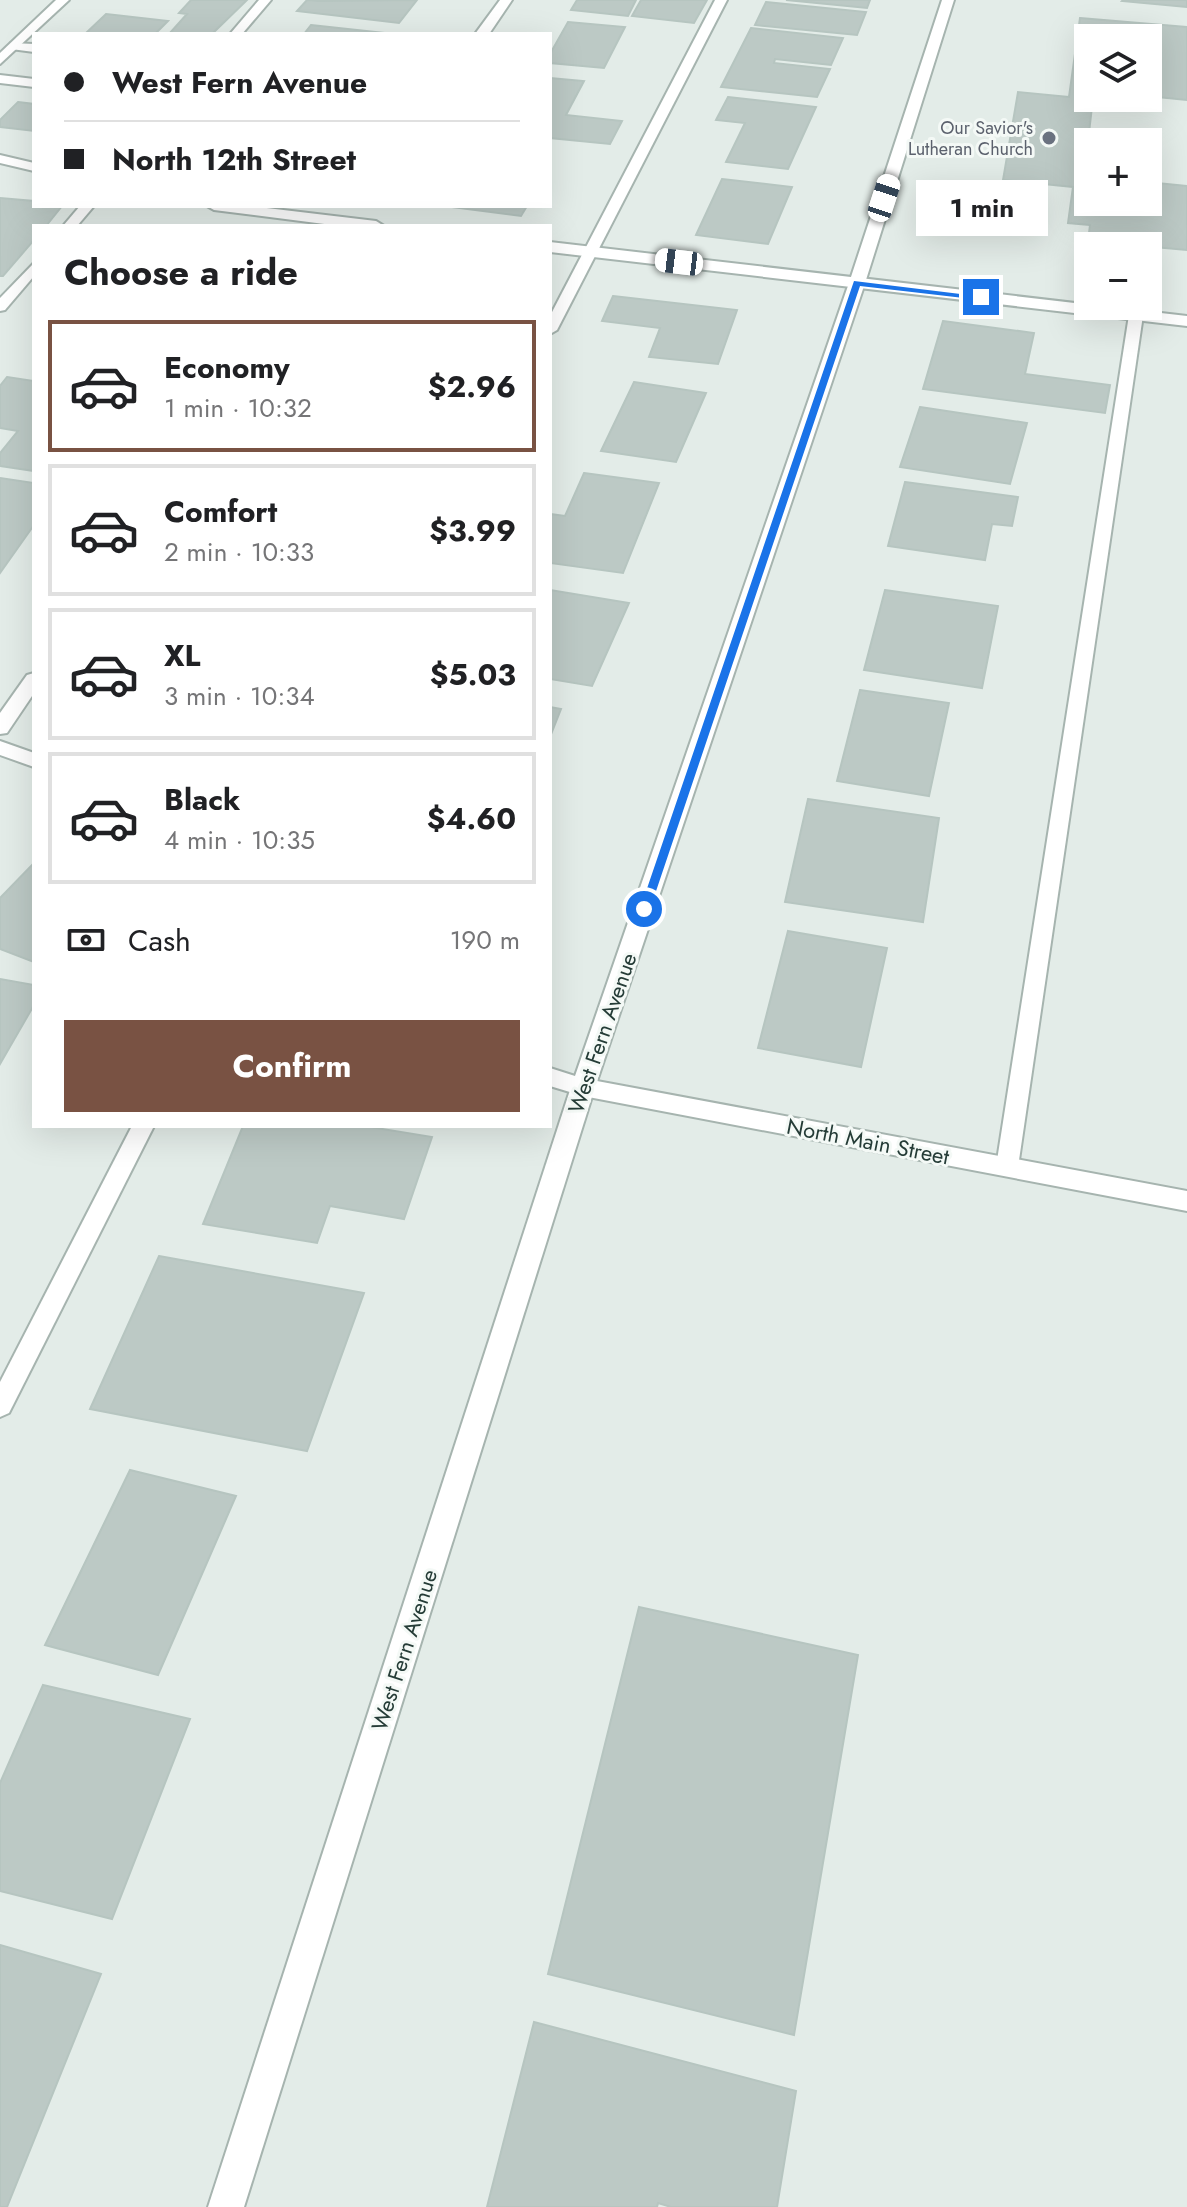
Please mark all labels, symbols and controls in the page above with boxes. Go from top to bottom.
map controls [1074,24,1162,320]
button: layers [1074,24,1162,112]
text: West Fern Avenue [112,61,367,104]
place label: Our Savior's Lutheran Church [908,115,1033,162]
button: + [1074,128,1162,216]
marker: Our Savior's Lutheran Church [1040,129,1058,147]
text: North 12th Street [112,138,356,181]
car [865,171,903,225]
callout: 1 min [915,181,1047,237]
text: 1 min [950,189,1014,227]
button: − [1074,232,1162,320]
text: Choose a ride [64,246,298,298]
car [654,247,704,277]
route end [963,279,999,315]
text: Economy [164,346,290,389]
icon: car [68,350,140,422]
text: $2.96 [428,365,516,408]
text: 1 min · 10:32 [164,389,312,427]
text: Comfort [164,490,277,533]
icon: car [68,494,140,566]
text: $3.99 [429,509,516,552]
text: 2 min · 10:33 [164,533,314,571]
text: XL [164,634,200,677]
icon: car [68,638,140,710]
text: $5.03 [430,653,516,696]
text: 3 min · 10:34 [164,677,315,715]
text: Black [164,778,240,821]
icon: car [68,782,140,854]
text: $4.60 [427,797,516,840]
text: 4 min · 10:35 [164,821,315,859]
route start [626,891,662,927]
icon: cash [64,918,108,962]
text: Cash [128,919,191,962]
text: 190 m [450,921,520,959]
street label: West Fern Avenue [560,948,644,1118]
button: Confirm [64,1020,520,1112]
street label: North Main Street [784,1110,953,1173]
street label: West Fern Avenue [363,1565,445,1735]

